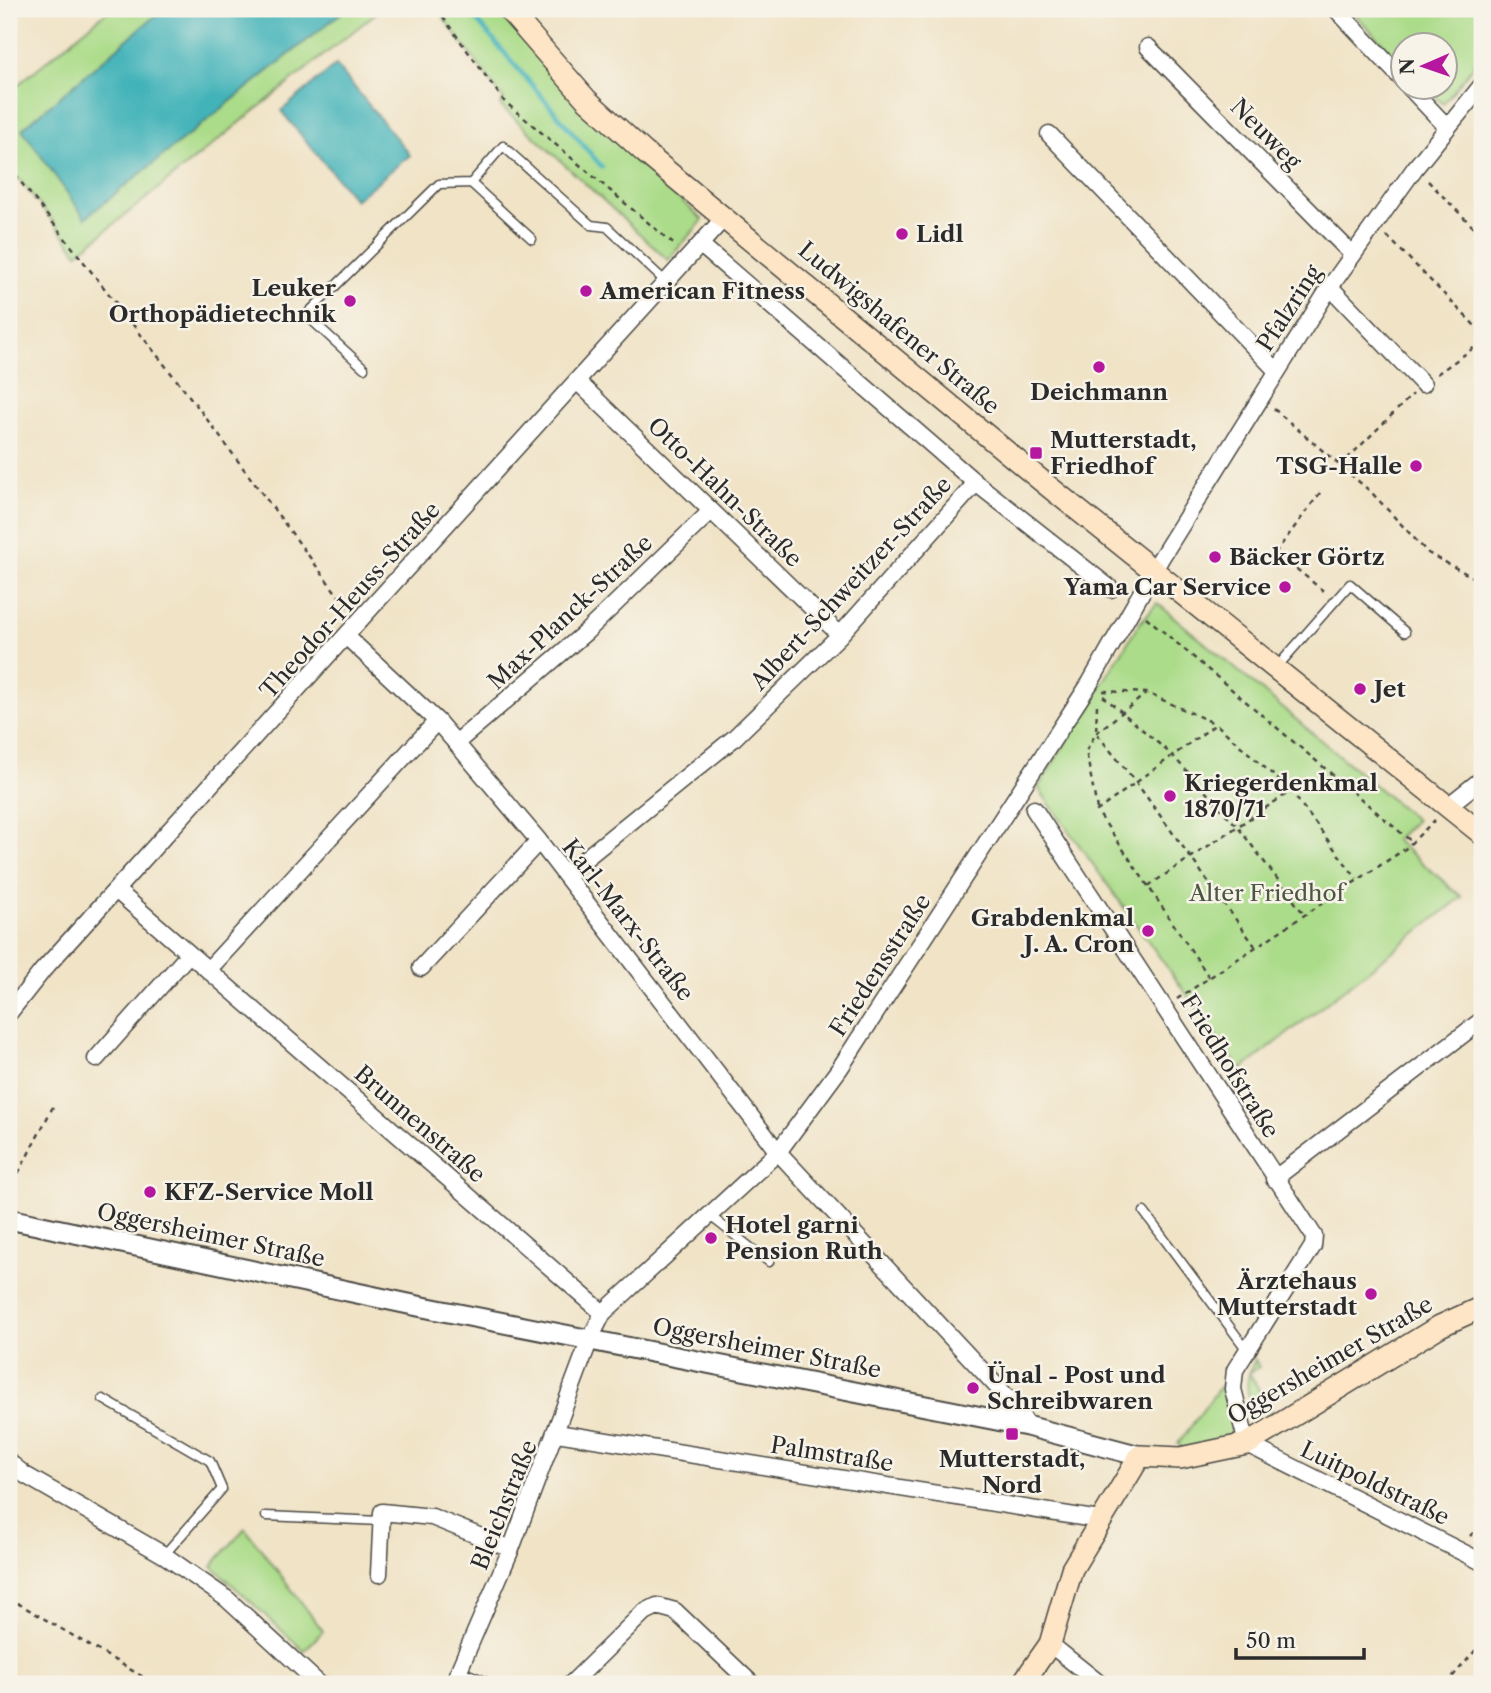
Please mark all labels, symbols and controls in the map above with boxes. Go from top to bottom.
north arrow [1390,32,1460,102]
text: N [1396,58,1419,75]
street label: Neuweg [1225,93,1308,176]
place label: Lidl [916,220,964,248]
marker: Lidl [894,226,910,242]
street label: Ludwigshafener Straße [793,236,1005,420]
street label: Pfalzring [1251,259,1328,356]
place label: Leuker Orthopädietechnik [109,274,337,328]
place label: American Fitness [599,277,805,305]
marker: American Fitness [578,283,594,299]
marker: Leuker Orthopädietechnik [342,293,358,309]
marker: Deichmann [1091,359,1107,375]
place label: Deichmann [1030,378,1168,406]
street label: Otto-Hahn-Straße [642,411,808,573]
place label: Mutterstadt, Friedhof [1050,426,1197,480]
marker: Mutterstadt, Friedhof [1028,445,1044,461]
place label: TSG-Halle [1276,452,1402,480]
marker: TSG-Halle [1408,458,1424,474]
street label: Albert-Schweitzer-Straße [744,470,957,696]
street label: Theodor-Heuss-Straße [254,496,446,704]
street label: Max-Planck-Straße [482,529,658,695]
place label: Bäcker Görtz [1229,543,1385,571]
marker: Bäcker Görtz [1207,549,1223,565]
place label: Yama Car Service [1063,573,1271,601]
marker: Yama Car Service [1277,579,1293,595]
place label: Jet [1370,675,1407,703]
marker: Jet [1352,681,1368,697]
place label: Kriegerdenkmal 1870/71 [1184,769,1378,823]
marker: Kriegerdenkmal 1870/71 [1162,788,1178,804]
street label: Karl-Marx-Straße [556,834,700,1006]
park label: Alter Friedhof [1188,879,1347,907]
street label: Friedensstraße [824,888,936,1042]
place label: Grabdenkmal J. A. Cron [971,904,1134,958]
marker: Grabdenkmal J. A. Cron [1140,923,1156,939]
street label: Friedhofstraße [1175,989,1285,1143]
street label: Brunnenstraße [349,1059,491,1189]
place label: KFZ-Service Moll [164,1178,374,1206]
marker: KFZ-Service Moll [142,1184,158,1200]
street label: Oggersheimer Straße [95,1197,327,1273]
place label: Hotel garni Pension Ruth [725,1211,883,1265]
marker: Hotel garni Pension Ruth [703,1230,719,1246]
place label: Ärztehaus Mutterstadt [1217,1267,1358,1321]
marker: Ärztehaus Mutterstadt [1363,1286,1379,1302]
street label: Oggersheimer Straße [1222,1290,1438,1430]
street label: Oggersheimer Straße [650,1312,884,1384]
place label: Ünal - Post und Schreibwaren [987,1361,1166,1415]
marker: Ünal - Post und Schreibwaren [965,1380,981,1396]
marker: Mutterstadt, Nord [1004,1426,1020,1442]
street label: Palmstraße [769,1430,895,1478]
street label: Luitpoldstraße [1296,1435,1454,1531]
street label: Bleichstraße [465,1436,543,1574]
place label: Mutterstadt, Nord [939,1445,1085,1499]
scale bar [1236,1616,1363,1660]
text: 50 m [1246,1628,1296,1653]

